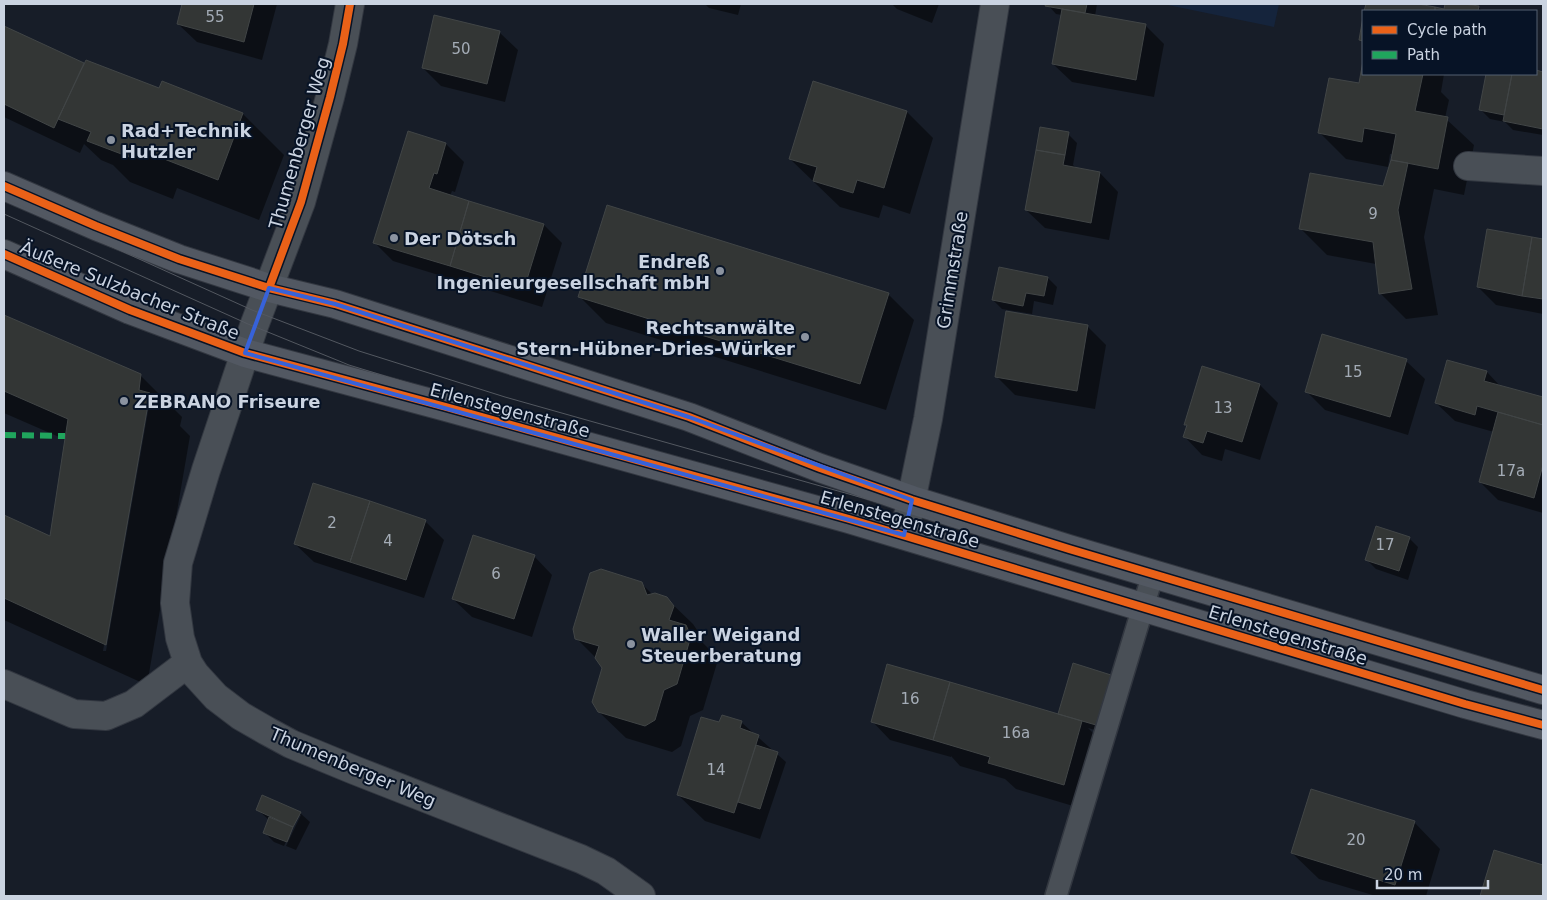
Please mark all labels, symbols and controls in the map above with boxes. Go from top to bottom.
house number: 55 [205,8,225,26]
legend [1362,10,1537,75]
text: Cycle path [1407,21,1487,39]
house number: 50 [451,40,471,58]
text: Path [1407,46,1440,64]
street label: Thumenberger Weg [264,54,334,233]
place label: Rad+Technik Hutzler [121,120,253,162]
marker: Rad+Technik Hutzler [105,134,117,146]
house number: 9 [1368,205,1378,223]
street label: Grimmstraße [932,210,972,330]
place label: Der Dötsch [404,228,516,249]
marker: Der Dötsch [388,232,400,244]
street label: Äußere Sulzbacher Straße [17,236,243,344]
place label: Endreß Ingenieurgesellschaft mbH [436,251,710,293]
marker: Endreß Ingenieurgesellschaft mbH [714,265,726,277]
place label: Rechtsanwälte Stern-Hübner-Dries-Würker [516,317,795,359]
marker: Rechtsanwälte Stern-Hübner-Dries-Würker [799,331,811,343]
house number: 15 [1343,363,1363,381]
street label: Erlenstegenstraße [428,379,592,441]
place label: ZEBRANO Friseure [134,391,321,412]
marker: ZEBRANO Friseure [118,395,130,407]
house number: 13 [1213,399,1233,417]
house number: 17a [1497,462,1525,480]
street label: Erlenstegenstraße [818,486,982,552]
house number: 2 [327,514,337,532]
house number: 4 [383,532,393,550]
house number: 17 [1375,536,1395,554]
house number: 6 [491,565,501,583]
street label: Erlenstegenstraße [1206,601,1370,669]
place label: Waller Weigand Steuerberatung [641,624,802,666]
marker: Waller Weigand Steuerberatung [625,638,637,650]
house number: 16 [900,690,920,708]
street label: Thumenberger Weg [266,722,439,811]
house number: 16a [1002,724,1030,742]
house number: 14 [706,761,726,779]
house number: 20 [1346,831,1366,849]
scale bar [1377,858,1488,890]
text: 20 m [1384,866,1422,884]

